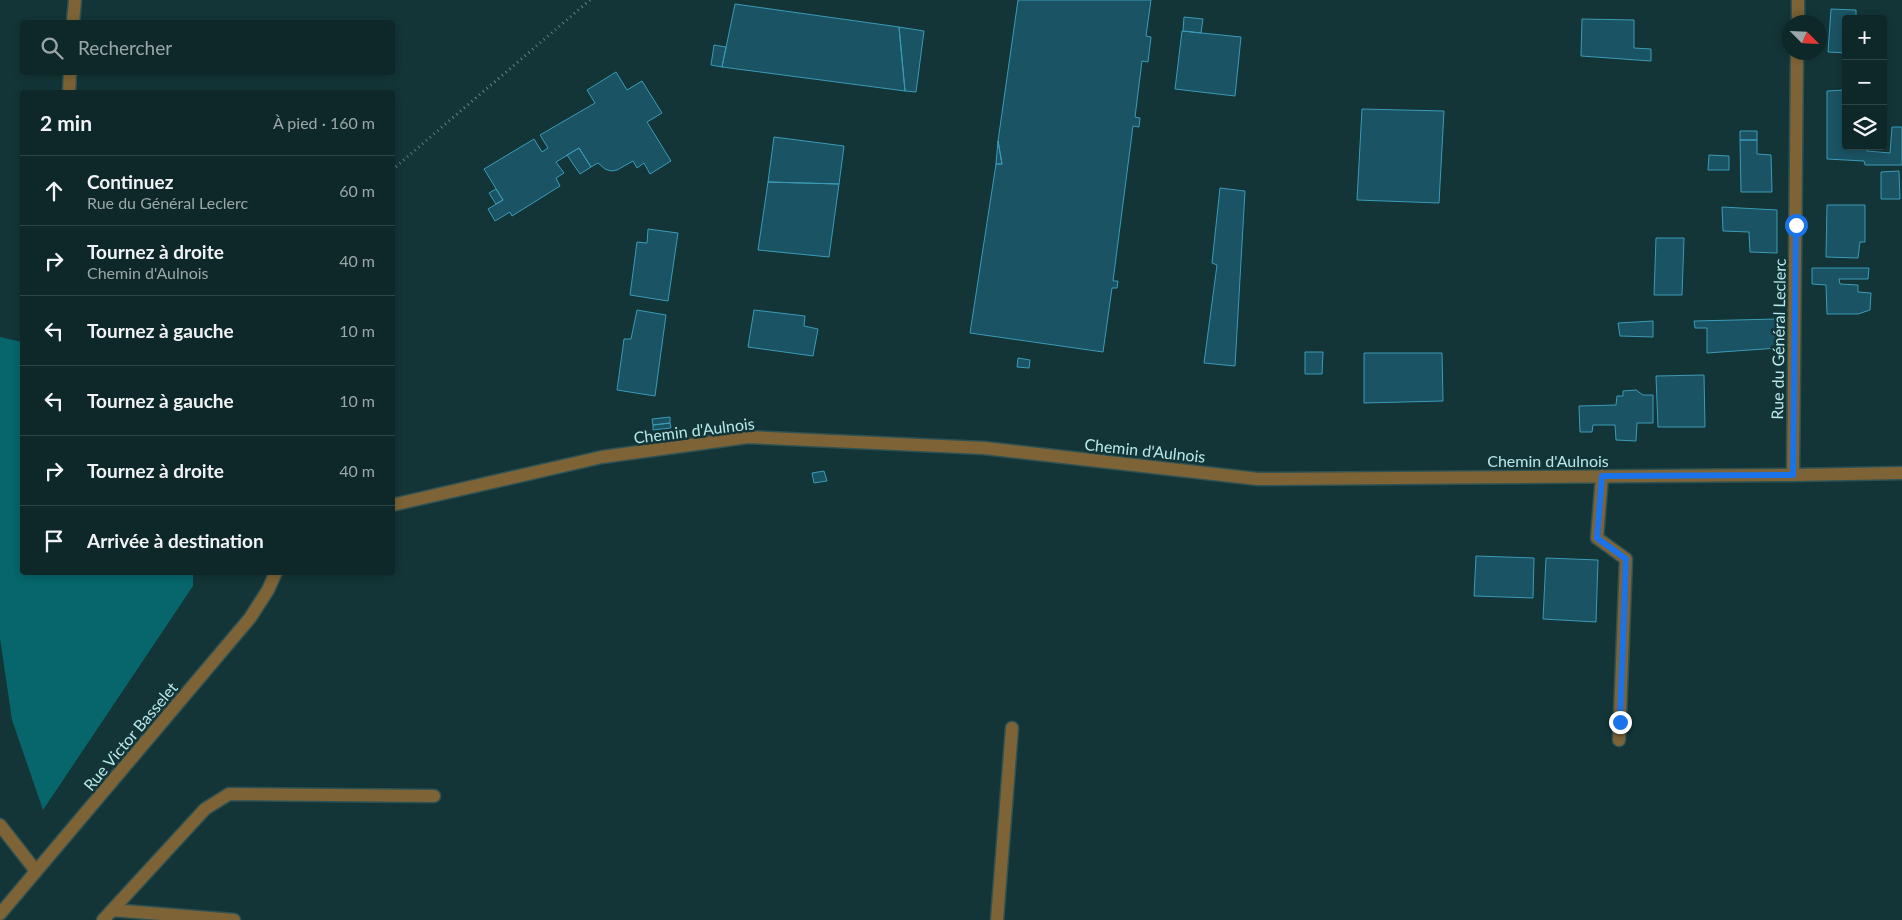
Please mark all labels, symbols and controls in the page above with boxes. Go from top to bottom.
north arrow [1782,15,1827,60]
map controls [1842,15,1887,150]
button: + [1842,15,1887,60]
search box [20,20,395,75]
icon: search [38,34,66,62]
text: Rechercher [78,36,172,59]
button: − [1842,60,1887,105]
button: layers [1842,105,1887,150]
text: 2 min [40,110,92,135]
text: À pied · 160 m [273,113,375,132]
text: Continuez [87,170,173,193]
icon: ahead [40,177,68,205]
text: 60 m [339,181,375,200]
text: Rue du Général Leclerc [87,193,248,212]
route start [1785,214,1808,237]
text: Tournez à droite [87,240,224,263]
icon: right [40,247,68,275]
text: 40 m [339,251,375,270]
street label: Rue du Général Leclerc [1767,258,1789,420]
text: Chemin d'Aulnois [87,263,209,282]
icon: left [40,317,68,345]
text: Tournez à gauche [87,319,234,342]
text: 10 m [339,321,375,340]
icon: left [40,387,68,415]
text: Tournez à gauche [87,389,234,412]
text: 10 m [339,391,375,410]
street label: Chemin d'Aulnois [633,413,756,447]
street label: Chemin d'Aulnois [1084,434,1206,466]
street label: Chemin d'Aulnois [1487,451,1609,470]
icon: right [40,457,68,485]
text: Tournez à droite [87,459,224,482]
text: 40 m [339,461,375,480]
icon: arrive [40,527,68,555]
text: Arrivée à destination [87,529,264,552]
street label: Rue Victor Basselet [79,678,181,794]
route end [1609,711,1632,734]

